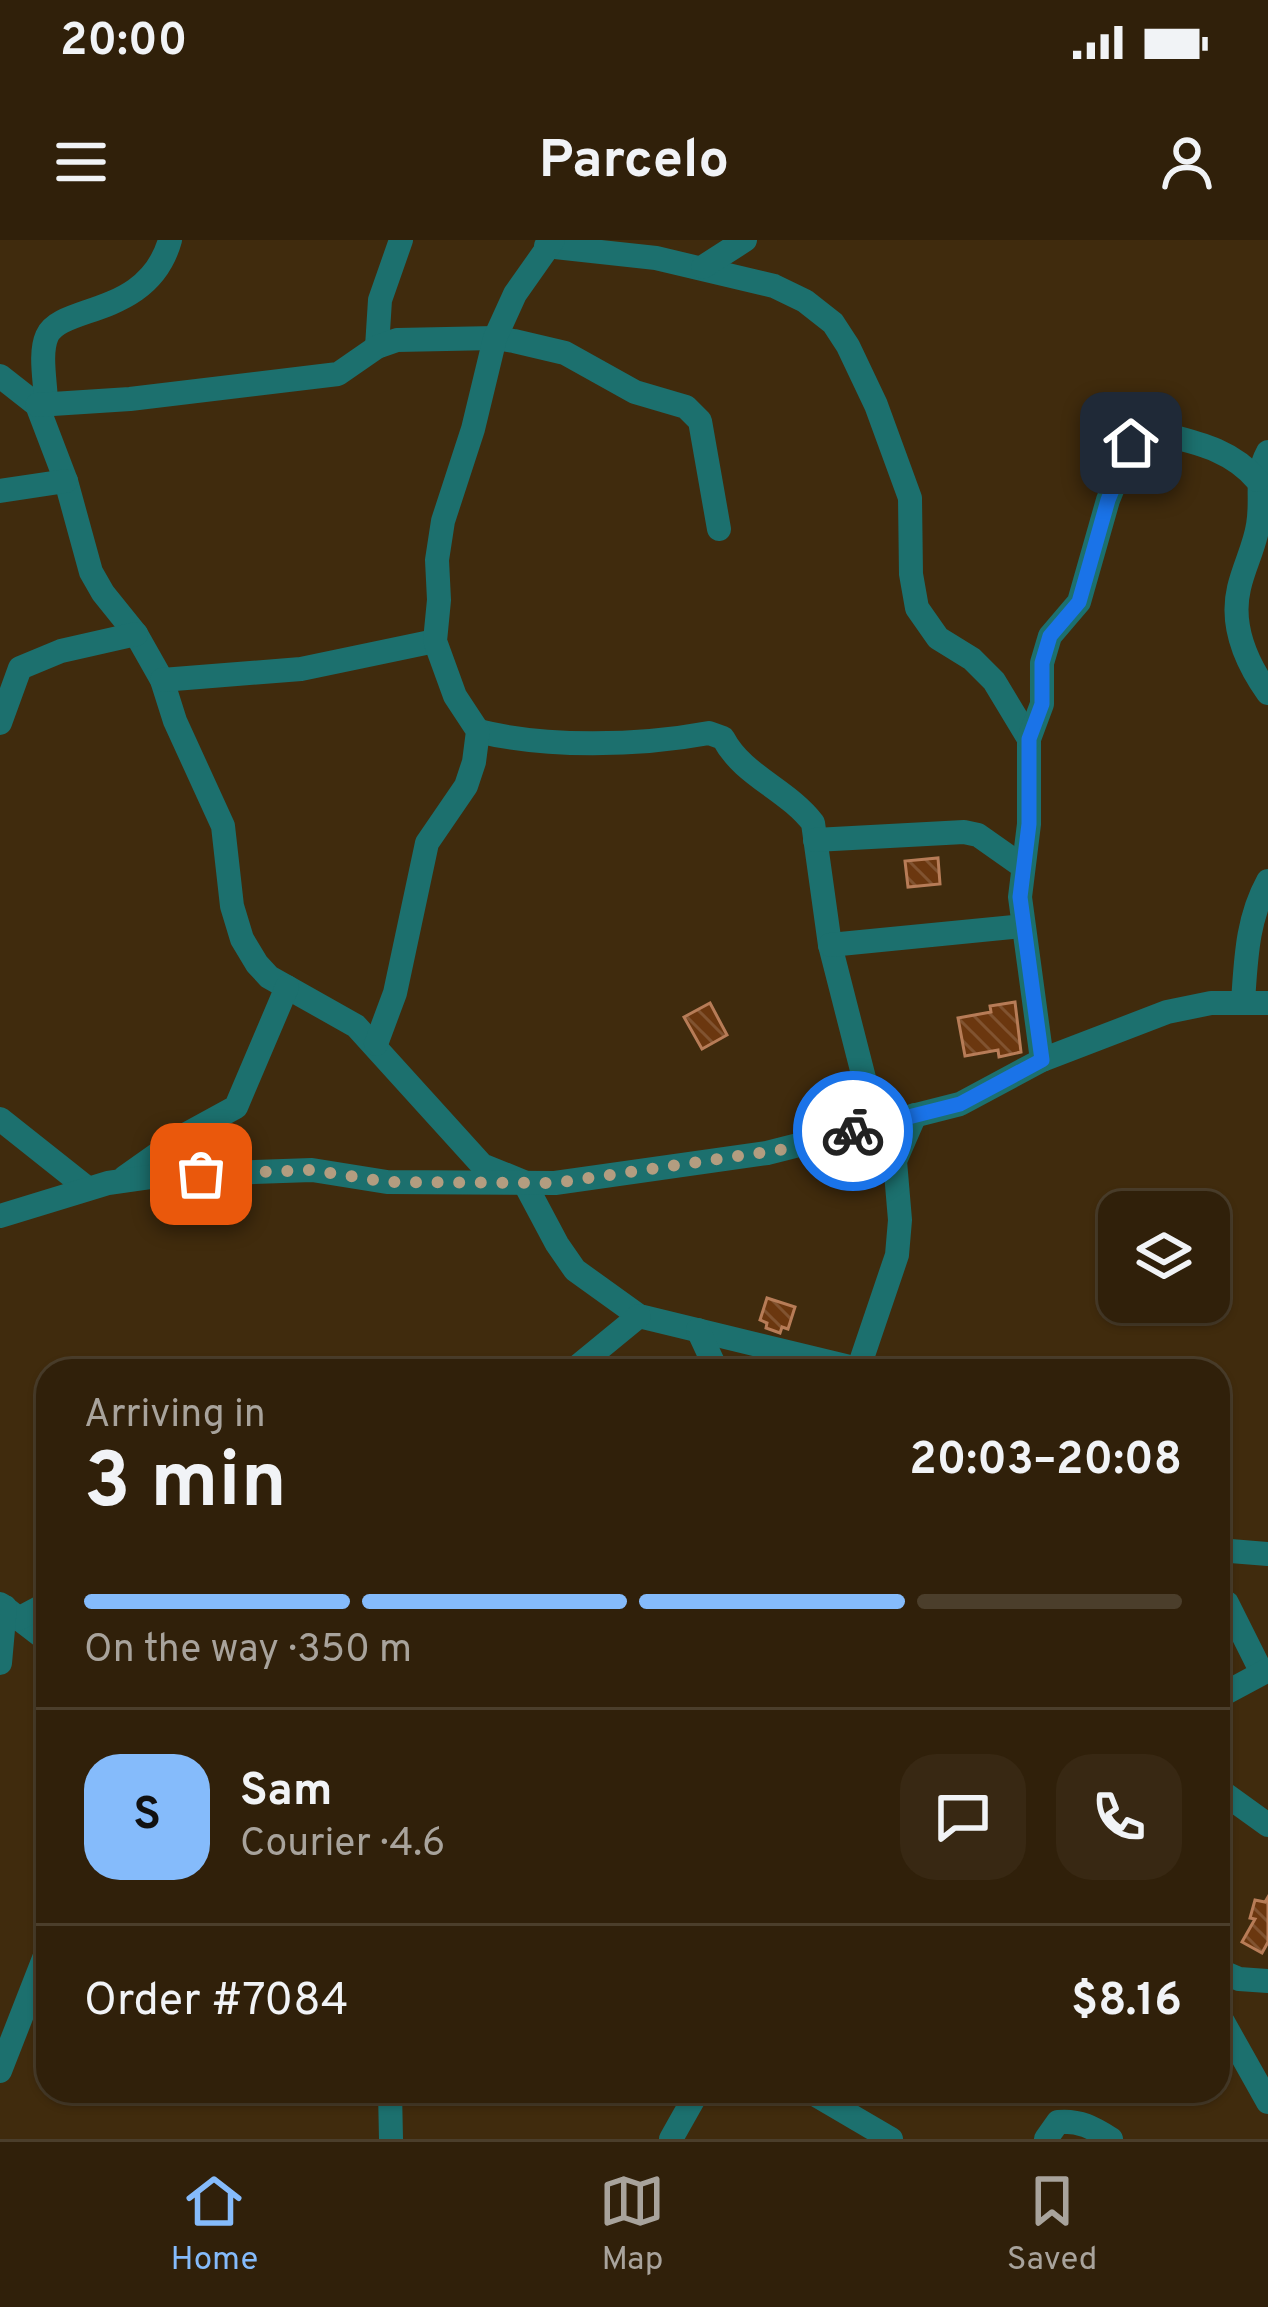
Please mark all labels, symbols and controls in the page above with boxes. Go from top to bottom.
text: 20:00 [60,14,187,71]
text: Parcelo [539,128,729,197]
icon: menu [48,129,114,195]
icon: person [1154,129,1220,195]
pin [1080,392,1182,494]
icon: home [1098,410,1164,476]
courier [793,1071,913,1191]
icon: bike [820,1098,886,1164]
pin [150,1123,252,1225]
icon: bag [168,1141,234,1207]
map controls [1098,1191,1230,1323]
button: layers [1098,1191,1230,1323]
text: Arriving in [84,1392,266,1441]
text: 20:03–20:08 [909,1433,1182,1490]
text: 3 min [84,1436,287,1535]
text: On the way · 350 m [84,1627,412,1676]
button: chat [900,1754,1026,1880]
button: phone [1056,1754,1182,1880]
text: Sam [240,1764,332,1821]
text: S [133,1788,161,1845]
text: Courier · 4.6 [240,1821,445,1870]
text: Order #7084 [84,1974,349,2031]
text: $8.16 [1071,1974,1182,2031]
tab: Home [171,2168,258,2282]
tab: Map [599,2168,665,2282]
tab: Saved [1007,2168,1097,2282]

